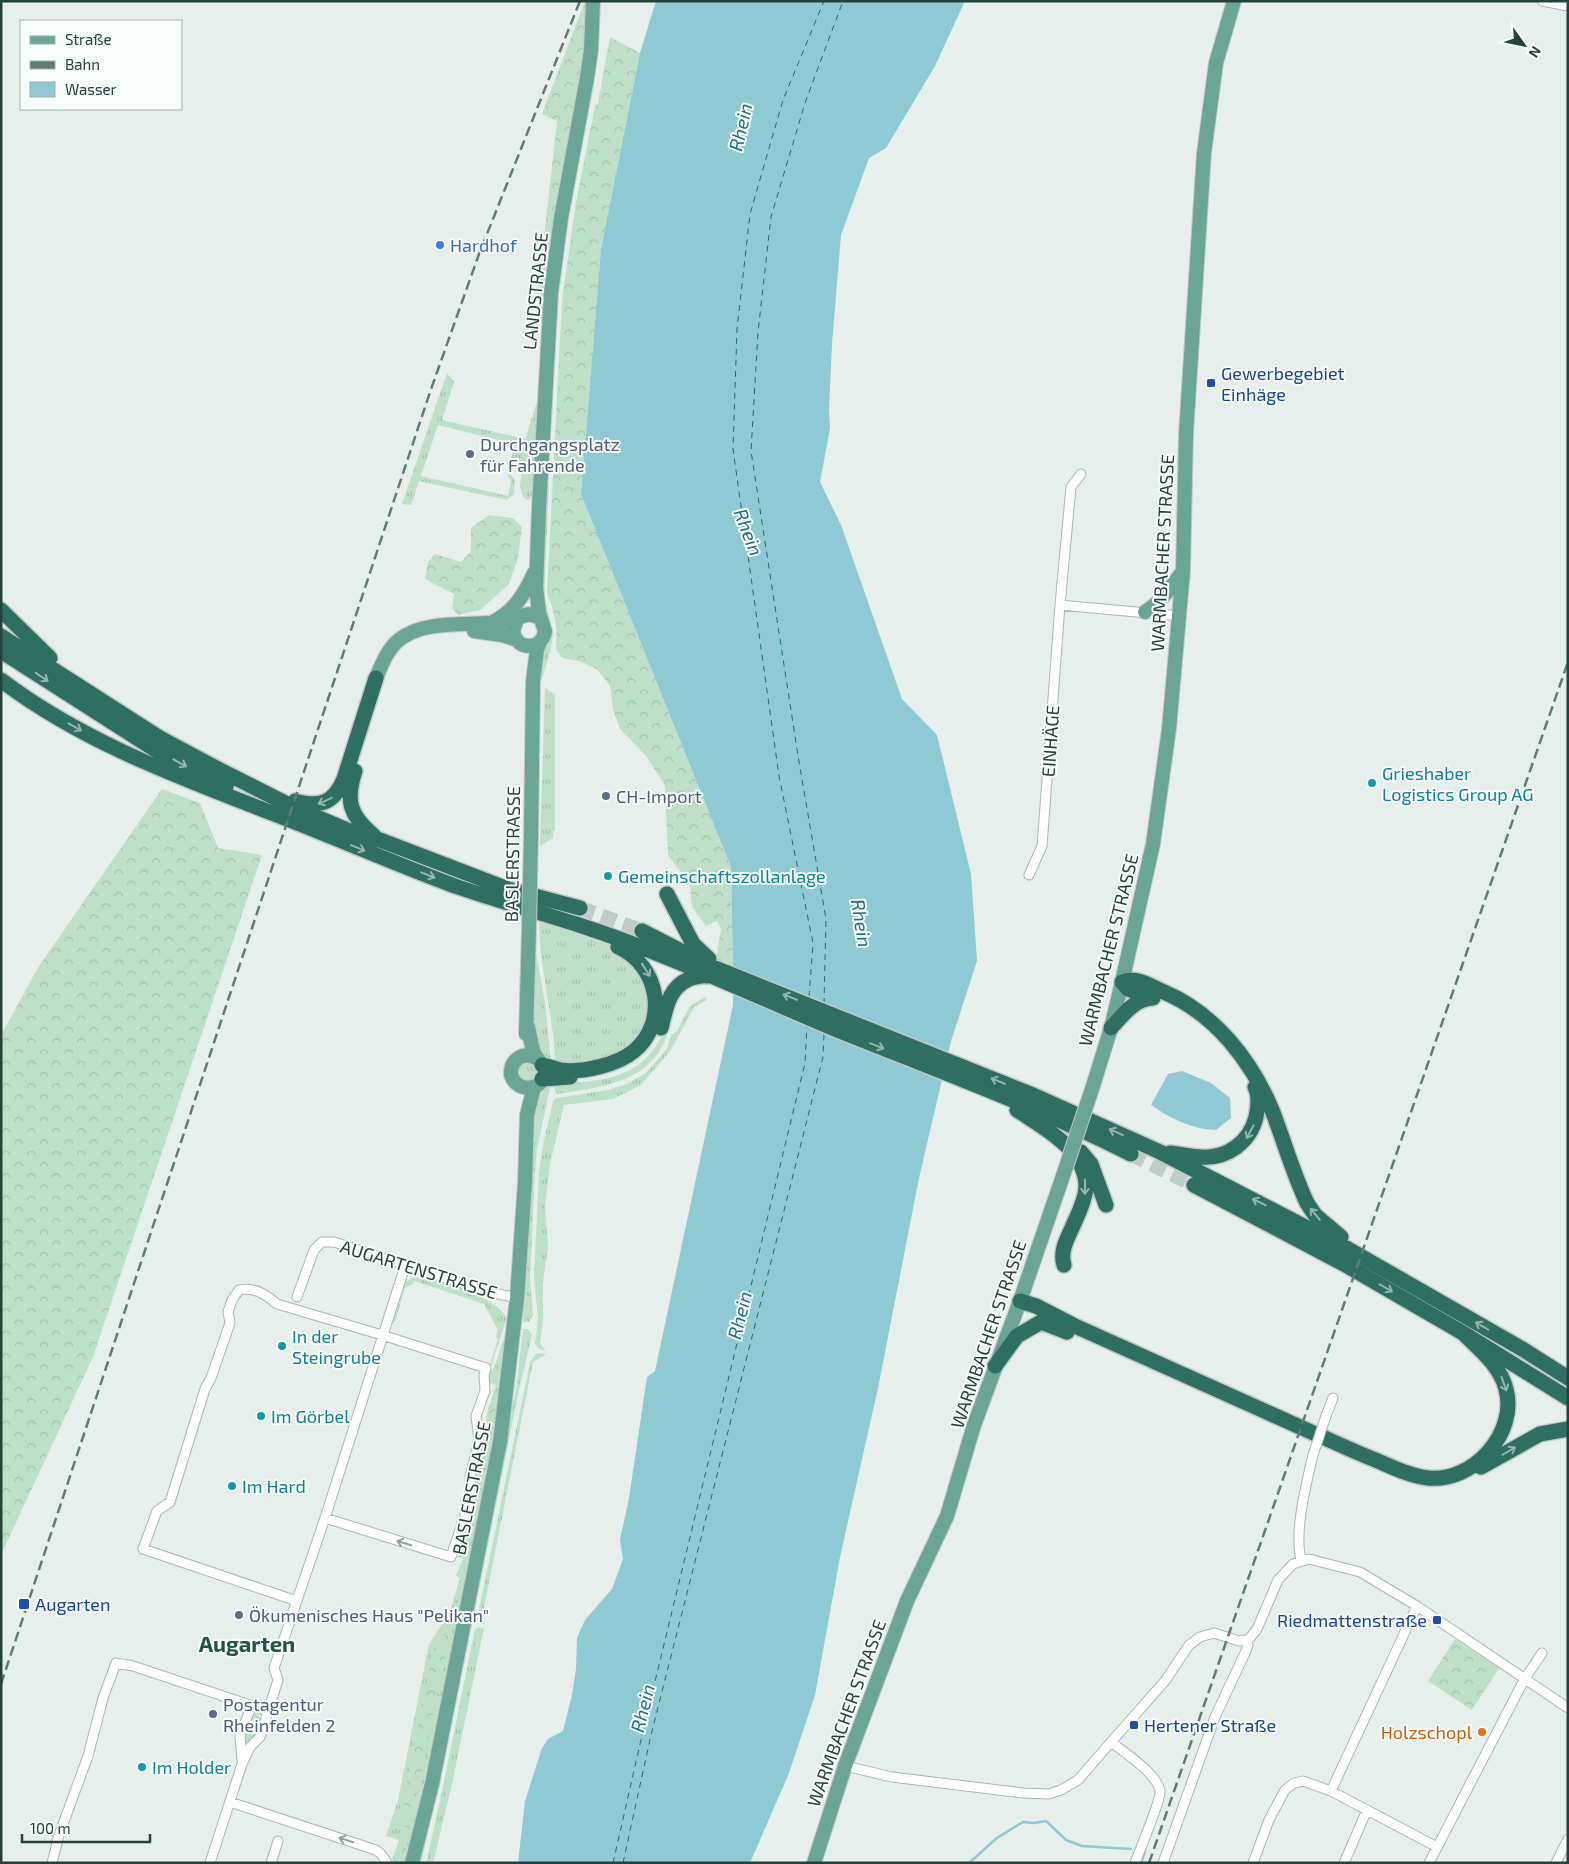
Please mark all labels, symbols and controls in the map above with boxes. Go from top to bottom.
legend [20,20,182,110]
north arrow [1499,20,1549,70]
text: Straße [65,30,111,48]
text: N [1525,43,1545,61]
text: Bahn [65,55,100,73]
text: Wasser [65,80,117,98]
water label: Rhein [723,101,757,153]
street label: LANDSTRASSE [518,231,552,351]
place label: Hardhof [450,234,518,256]
marker: Hardhof [434,239,446,251]
place label: Gewerbegebiet Einhäge [1221,362,1345,405]
marker: Gewerbegebiet Einhäge [1205,377,1217,389]
place label: Durchgangsplatz für Fahrende [480,433,620,476]
marker: Durchgangsplatz für Fahrende [464,448,476,460]
street label: WARMBACHER STRASSE [1146,454,1178,652]
water label: Rhein [730,505,768,559]
one-way arrow [35,672,49,682]
street label: EINHÄGE [1037,704,1063,778]
one-way arrow [67,723,82,733]
one-way arrow [172,759,187,768]
place label: Grieshaber Logistics Group AG [1382,762,1534,805]
marker: Grieshaber Logistics Group AG [1366,777,1378,789]
place label: CH-Import [616,785,702,807]
street label: BASLERSTRASSE [500,786,524,922]
marker: CH-Import [600,790,612,802]
one-way arrow [317,796,332,806]
one-way arrow [350,844,365,853]
street label: WARMBACHER STRASSE [1073,851,1143,1049]
place label: Gemeinschaftszollanlage [618,865,826,887]
marker: Gemeinschaftszollanlage [602,870,614,882]
one-way arrow [419,871,435,880]
water label: Rhein [847,897,877,949]
one-way arrow [641,963,651,977]
one-way arrow [783,991,798,1001]
one-way arrow [870,1042,885,1051]
one-way arrow [991,1076,1006,1085]
one-way arrow [1245,1124,1254,1139]
one-way arrow [1109,1127,1124,1136]
one-way arrow [1080,1178,1090,1194]
one-way arrow [1251,1197,1266,1207]
one-way arrow [1310,1207,1321,1220]
street label: AUGARTENSTRASSE [338,1235,500,1303]
street label: WARMBACHER STRASSE [945,1237,1031,1431]
one-way arrow [1379,1283,1394,1293]
water label: Rhein [722,1289,756,1341]
one-way arrow [1475,1321,1490,1331]
place label: In der Steingrube [292,1325,381,1368]
marker: In der Steingrube [276,1340,288,1352]
one-way arrow [1500,1376,1509,1391]
place label: Im Görbel [271,1405,350,1427]
marker: Im Görbel [255,1410,267,1422]
street label: BASLERSTRASSE [447,1419,495,1557]
one-way arrow [1501,1446,1516,1456]
place label: Im Hard [242,1475,306,1497]
marker: Im Hard [226,1480,238,1492]
one-way arrow [397,1537,413,1547]
place label: Augarten [35,1593,111,1615]
marker: Augarten [17,1597,31,1611]
place label: Ökumenisches Haus "Pelikan" [249,1604,489,1626]
marker: Ökumenisches Haus "Pelikan" [233,1609,245,1621]
place label: Riedmattenstraße [1277,1609,1427,1631]
marker: Riedmattenstraße [1431,1614,1443,1626]
street label: WARMBACHER STRASSE [802,1616,890,1810]
district label: Augarten [199,1630,295,1656]
water label: Rhein [625,1682,659,1734]
place label: Postagentur Rheinfelden 2 [223,1693,335,1736]
marker: Postagentur Rheinfelden 2 [207,1708,219,1720]
place label: Hertener Straße [1144,1714,1276,1736]
marker: Hertener Straße [1128,1719,1140,1731]
place label: Holzschopl [1381,1721,1473,1743]
marker: Holzschopl [1476,1726,1488,1738]
place label: Im Holder [152,1756,231,1778]
marker: Im Holder [136,1761,148,1773]
scale bar [22,1812,150,1844]
text: 100 m [30,1819,71,1837]
one-way arrow [338,1835,354,1845]

